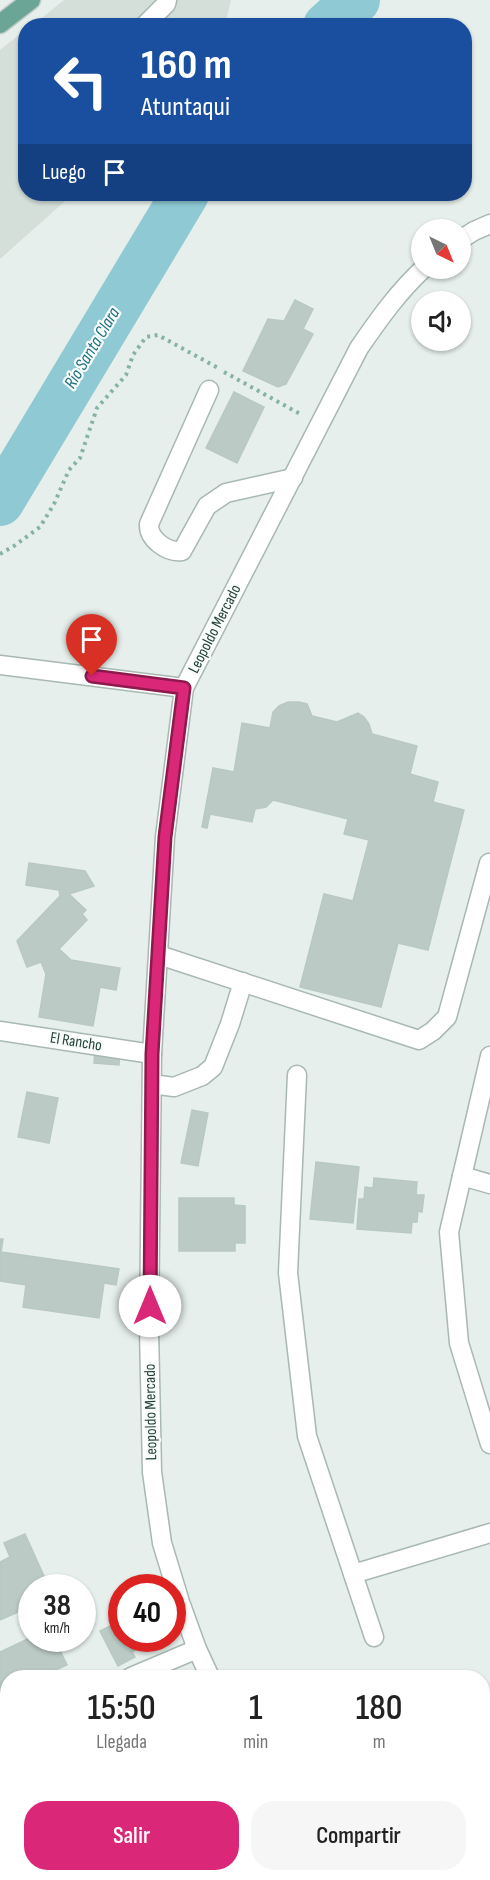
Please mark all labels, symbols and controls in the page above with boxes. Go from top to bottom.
text: 160 m [141,40,232,91]
icon: left [42,42,120,120]
text: Atuntaqui [141,91,230,123]
icon: arrive [98,156,131,189]
text: Luego [42,159,86,186]
north arrow [411,219,471,279]
map controls [411,219,471,351]
button: sound [411,291,471,351]
water label: Río Santa Clara [60,303,125,392]
street label: Leopoldo Mercado [185,582,245,676]
pin [66,614,117,676]
icon: arrive [75,623,108,656]
street label: El Rancho [49,1029,103,1055]
position arrow [118,1274,182,1338]
street label: Leopoldo Mercado [141,1363,161,1461]
speed limit sign: 40 [108,1574,186,1652]
text: 38 [43,1588,71,1624]
text: km/h [44,1619,70,1638]
text: 15:50 [88,1687,156,1730]
text: 1 [249,1687,262,1730]
text: 180 [356,1687,402,1730]
text: Llegada [96,1730,147,1754]
text: min [243,1730,268,1754]
text: m [373,1730,386,1754]
button: Salir [24,1801,239,1870]
button: Compartir [251,1801,466,1870]

